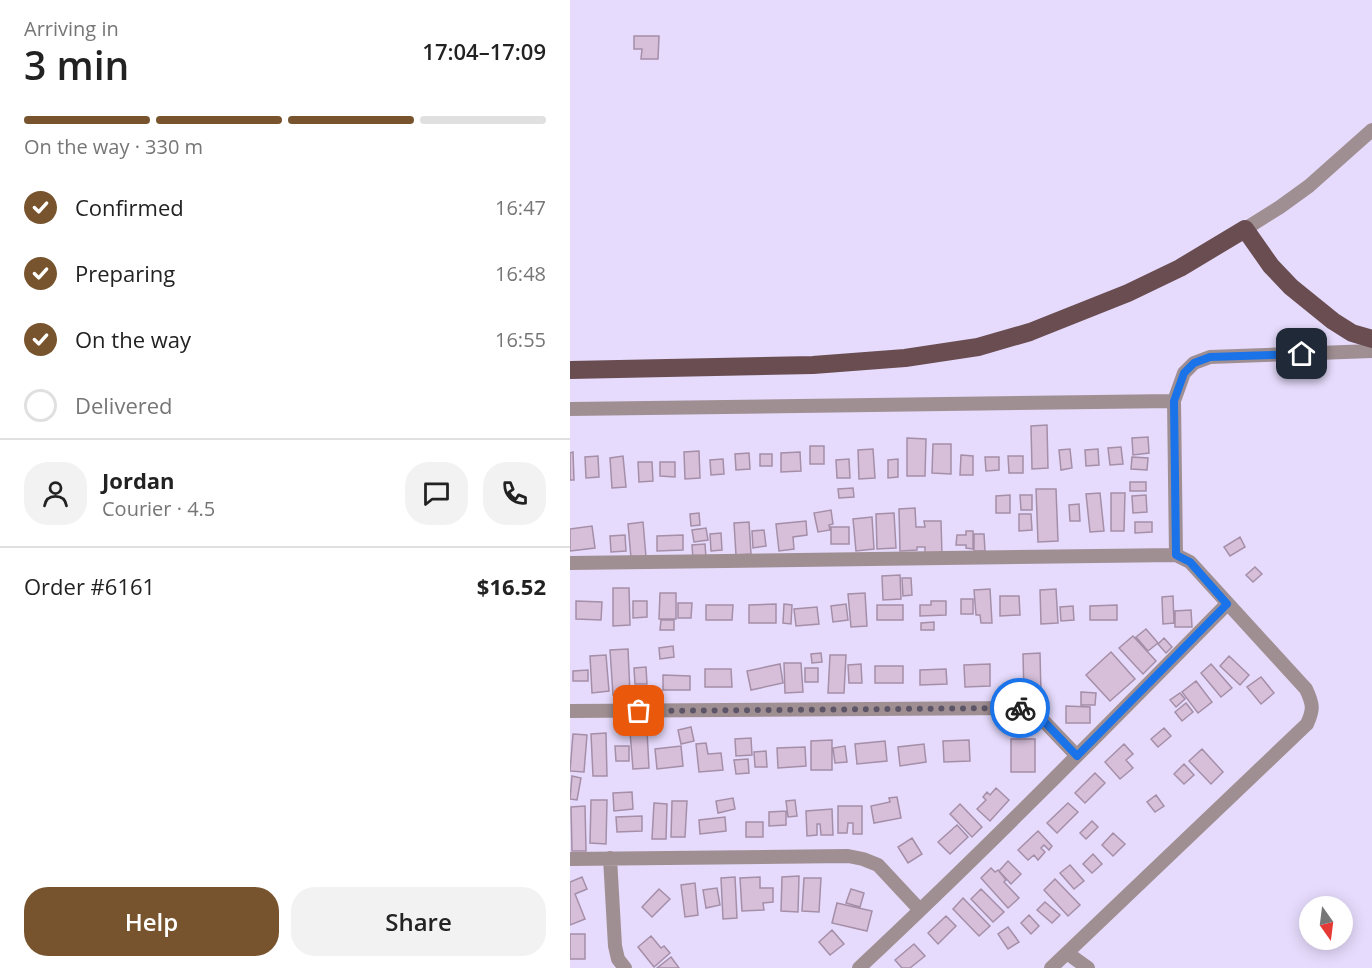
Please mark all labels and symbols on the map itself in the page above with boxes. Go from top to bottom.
pin [1276,328,1327,379]
courier [990,678,1050,738]
pin [613,685,664,736]
north arrow [1299,896,1353,950]

